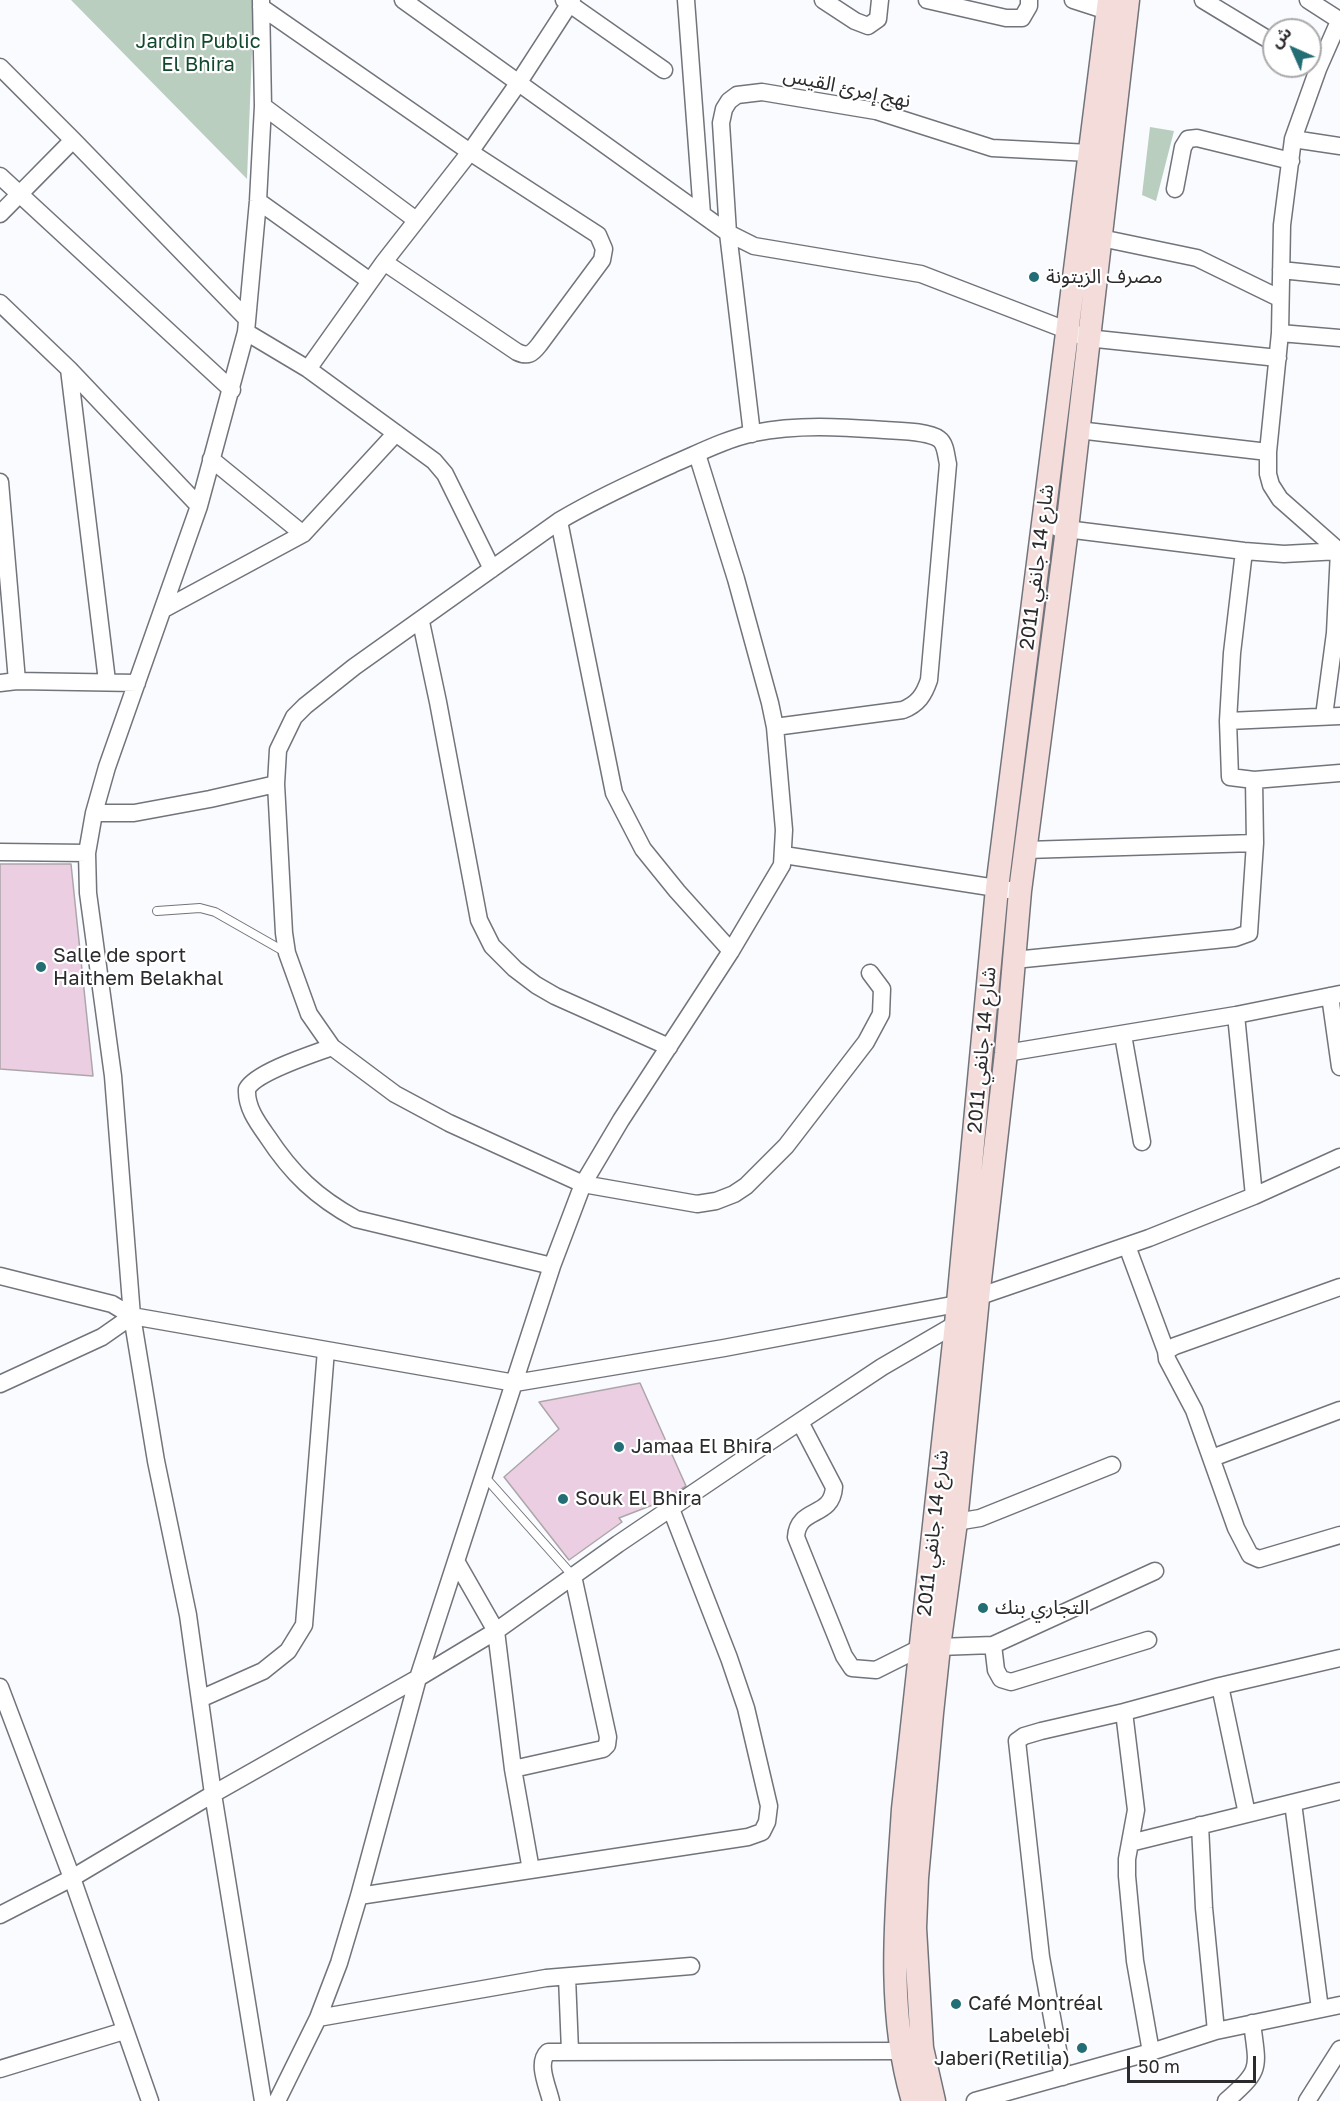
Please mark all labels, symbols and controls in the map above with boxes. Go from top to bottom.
north arrow [1262,18,1322,78]
text: ش [1266,22,1296,52]
park label: Jardin Public El Bhira [135,30,261,77]
street label: نهج إمرئ القيس [781,63,913,113]
place label: مصرف الزيتونة [1046,265,1163,289]
marker: مصرف الزيتونة [1027,270,1041,284]
street label: شارع 14 جانفي 2011 [1015,483,1059,651]
place label: Salle de sport Haithem Belakhal [53,944,223,991]
marker: Salle de sport Haithem Belakhal [34,960,48,974]
street label: شارع 14 جانفي 2011 [963,966,1001,1134]
place label: Jamaa El Bhira [631,1435,772,1459]
marker: Jamaa El Bhira [612,1440,626,1454]
street label: شارع 14 جانفي 2011 [912,1449,954,1617]
place label: Souk El Bhira [575,1487,702,1511]
marker: Souk El Bhira [556,1492,570,1506]
place label: التجاري بنك [995,1596,1089,1620]
marker: التجاري بنك [976,1601,990,1615]
place label: Café Montréal [968,1992,1103,2016]
marker: Café Montréal [949,1997,963,2011]
place label: Labelebi Jaberi(Retilia) [934,2024,1070,2071]
marker: Labelebi Jaberi(Retilia) [1075,2041,1089,2055]
scale bar [1130,2044,1259,2082]
text: 50 m [1138,2055,1180,2077]

